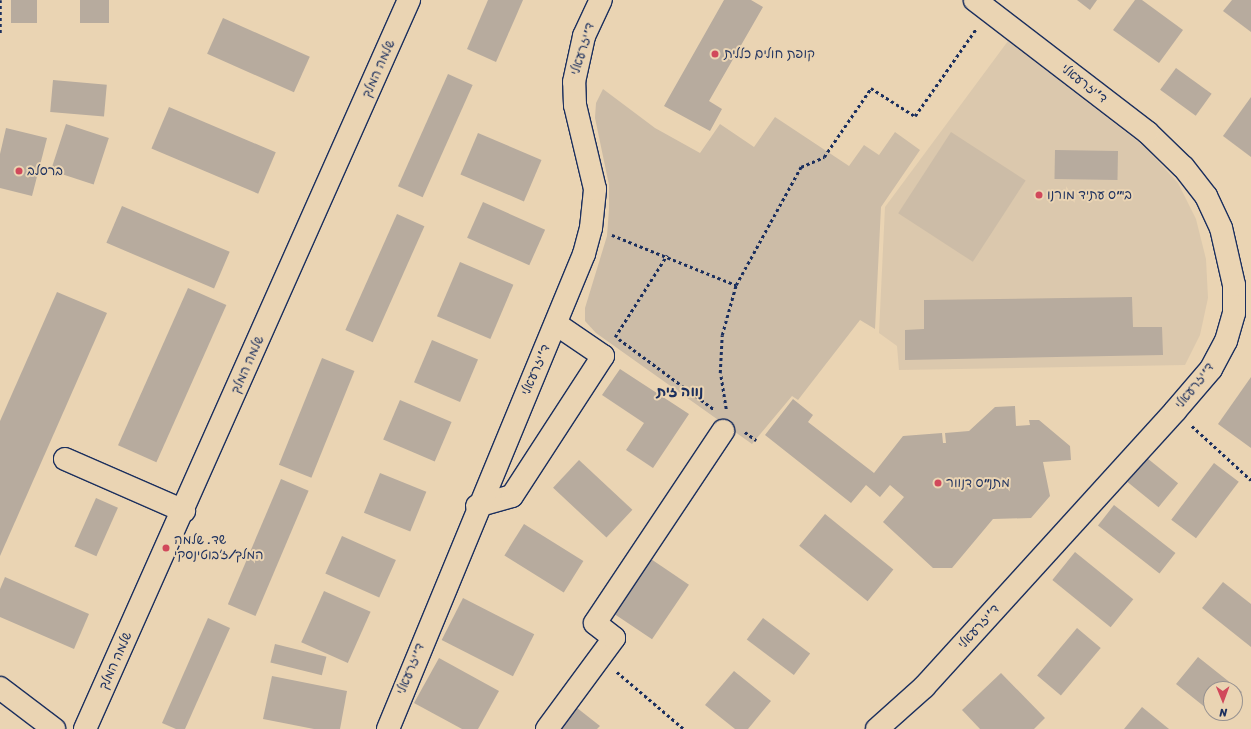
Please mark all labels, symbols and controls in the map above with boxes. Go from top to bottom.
street label: ד'יזרעאלי [568,21,598,77]
street label: שלמה המלך [359,37,399,101]
place label: קופת חולים כללית [724,46,815,62]
marker: קופת חולים כללית [709,48,721,60]
street label: ד'יזרעאלי [1058,61,1110,107]
place label: ברסלב [27,163,63,179]
marker: ברסלב [14,166,24,176]
place label: בי"ס עתיד מורנו [1047,187,1132,203]
marker: בי"ס עתיד מורנו [1034,190,1044,200]
street label: שלמה המלך [228,333,268,397]
street label: ד'יזרעאלי [518,342,554,398]
street label: ד'יזרעאלי [1172,360,1218,412]
district label: נווה זית [657,384,703,400]
place label: מתנ"ס דנוור [946,475,1010,491]
marker: מתנ"ס דנוור [933,478,943,488]
place label: שד. שלמה המלך/ז׳בוטינסקי [174,533,264,564]
marker: שד. שלמה המלך/ז׳בוטינסקי [161,543,171,553]
street label: ד'יזרעאלי [955,602,1003,652]
street label: שלמה המלך [96,629,136,693]
street label: ד'יזרעאלי [394,641,428,697]
north arrow [1203,681,1243,721]
text: N [1219,703,1227,722]

